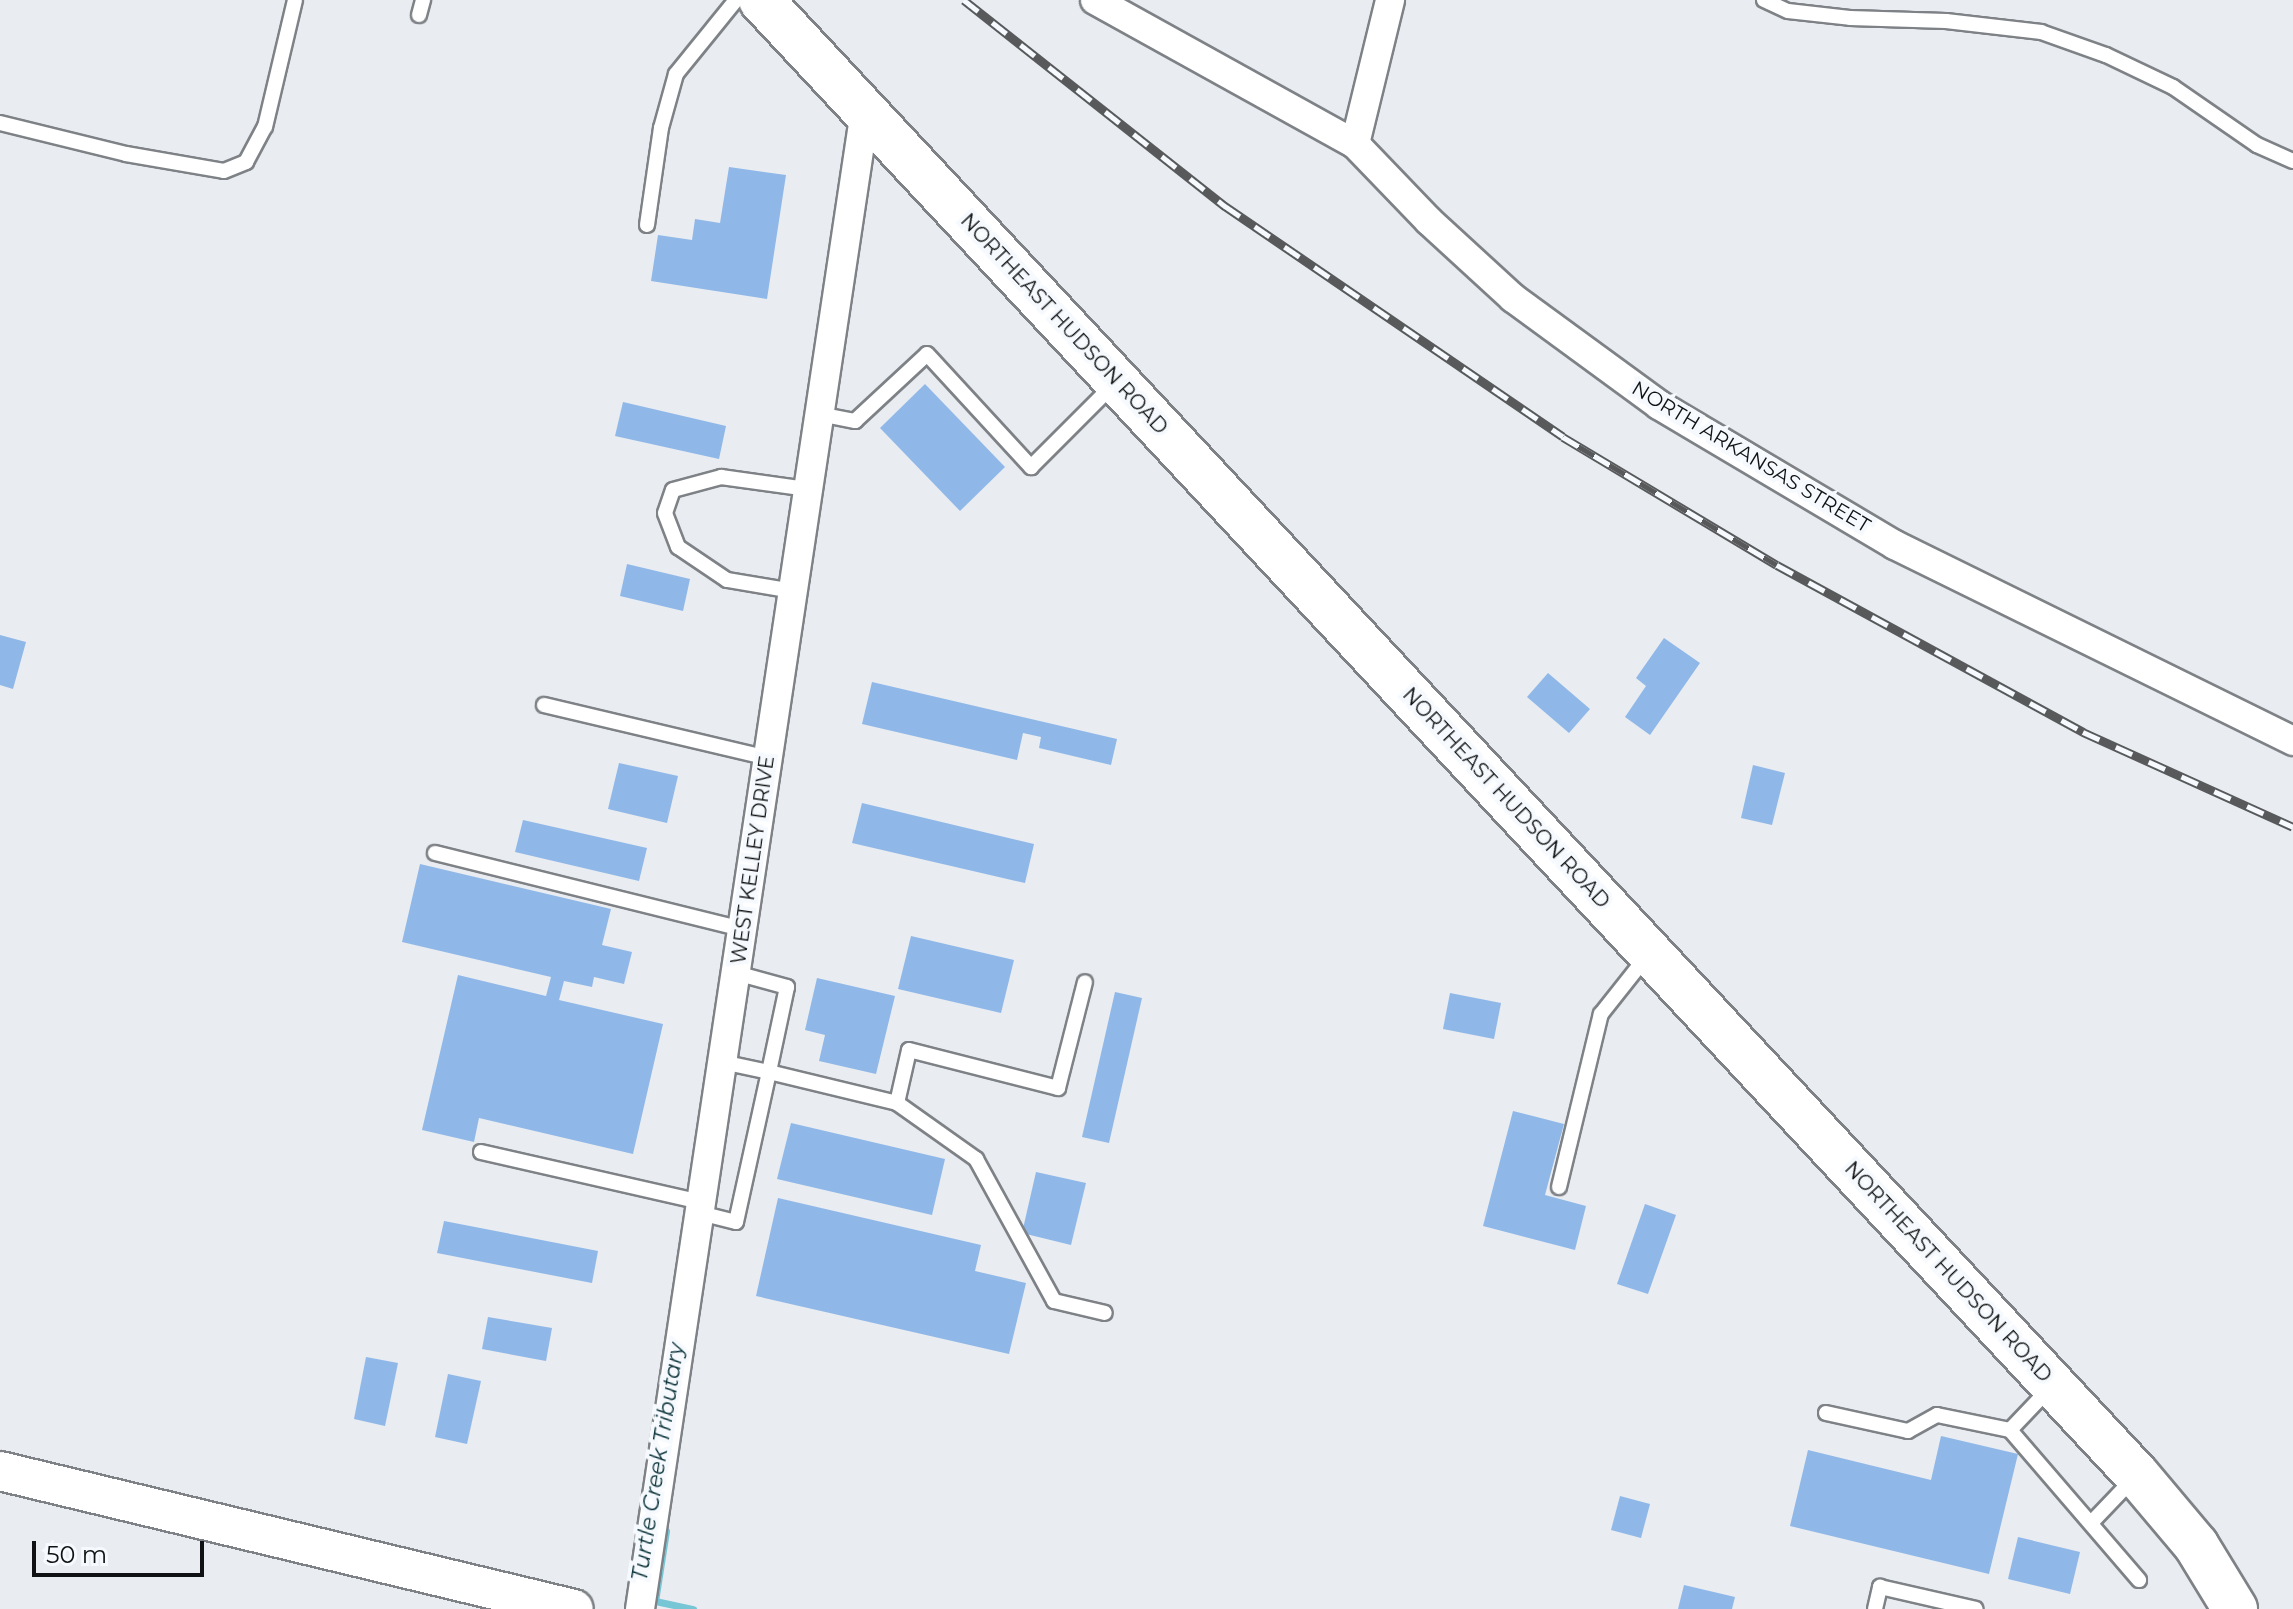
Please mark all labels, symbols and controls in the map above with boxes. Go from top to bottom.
street label: NORTHEAST HUDSON ROAD [955,209,1173,439]
street label: NORTH ARKANSAS STREET [1627,376,1875,538]
street label: NORTHEAST HUDSON ROAD [1397,683,1615,913]
street label: WEST KELLEY DRIVE [726,754,780,966]
street label: NORTHEAST HUDSON ROAD [1839,1157,2057,1387]
water label: Turtle Creek Tributary [626,1341,690,1583]
scale bar [36,1525,208,1575]
text: 50 m [46,1540,107,1569]

